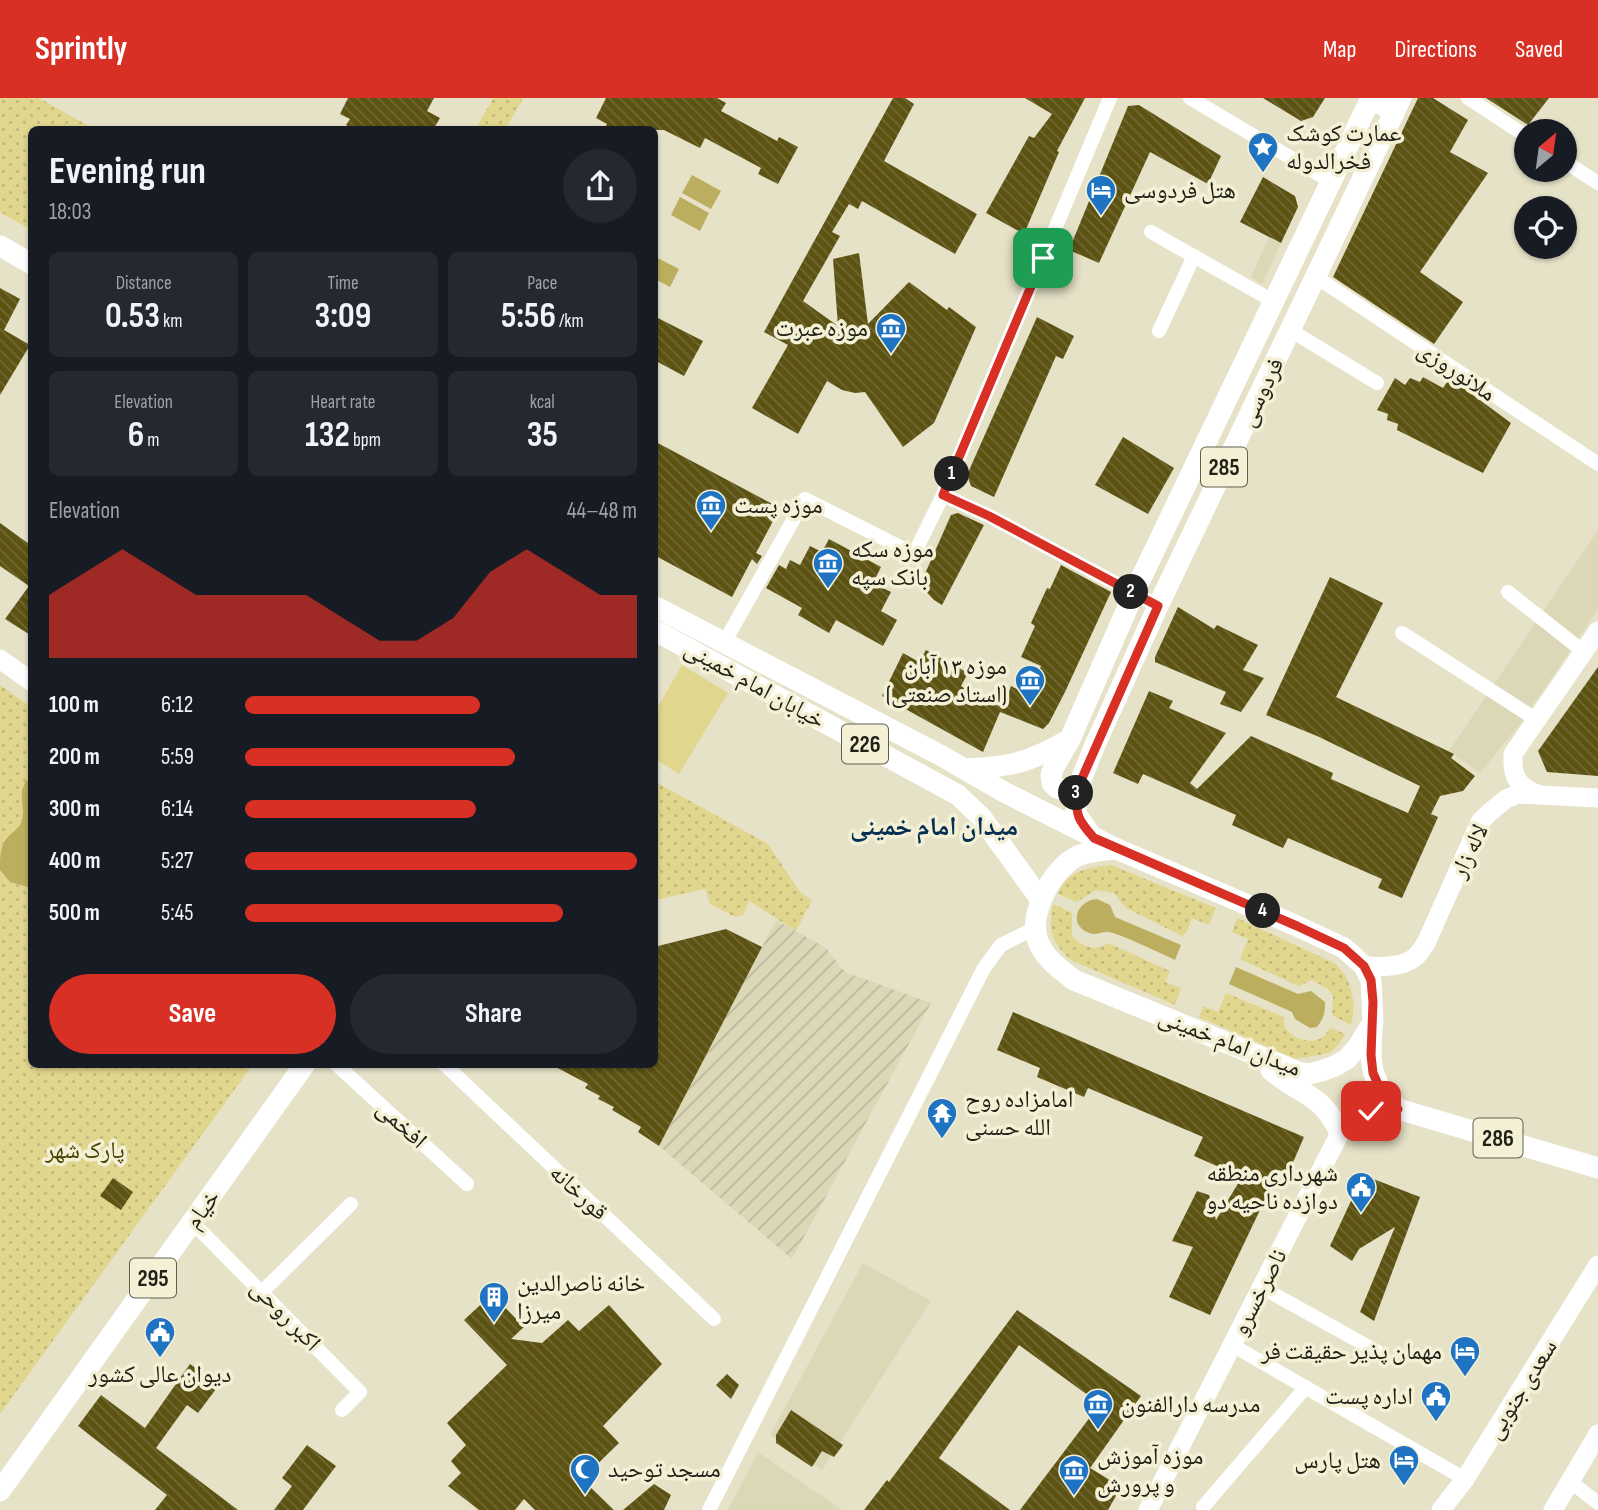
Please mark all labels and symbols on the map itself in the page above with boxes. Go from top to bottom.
place label: عمارت کوشک فخرالدوله [1286,119,1401,176]
north arrow [1514,119,1577,182]
place icon: عمارت کوشک فخرالدوله [1246,130,1280,174]
hotel icon: هتل فردوسی [1084,173,1118,217]
place label: هتل فردوسی [1124,176,1236,205]
pin [1013,228,1073,288]
museum icon: موزه عبرت [874,311,908,355]
place label: موزه عبرت [776,314,868,343]
street label: ملانوروزی [1412,335,1501,408]
street label: فردوسی [1232,353,1291,431]
road number: 285 [1201,448,1247,486]
pin: 1 [934,456,970,492]
museum icon: موزه پست [694,488,728,532]
place label: موزه پست [734,491,823,520]
place label: موزه سکه بانک سپه [851,535,934,592]
museum icon: موزه سکه بانک سپه [811,546,845,590]
pin: 2 [1114,574,1148,610]
street label: خیابان امام خمینی [679,634,830,736]
place label: موزه ۱۳ آبان (استاد صنعتی) [886,652,1007,709]
museum icon: موزه ۱۳ آبان (استاد صنعتی) [1013,663,1047,707]
road number: 226 [842,724,888,764]
pin: 3 [1058,776,1094,810]
district label: میدان امام خمینی [850,812,1018,844]
street label: لاله زار [1444,819,1495,884]
pin: 4 [1246,894,1280,928]
street label: میدان امام خمینی [1154,1002,1305,1084]
pin [1341,1081,1401,1141]
place label: امامزاده روح الله حسنی [965,1085,1073,1142]
street label: افخمی [370,1094,433,1155]
temple icon: امامزاده روح الله حسنی [925,1096,959,1140]
road number: 286 [1474,1119,1522,1158]
park label: پارک شهر [44,1136,125,1165]
street label: قورخانه [543,1158,614,1227]
place label: شهرداری منطقه دوازده ناحیه دو [1206,1159,1338,1216]
public building icon: شهرداری منطقه دوازده ناحیه دو [1344,1170,1378,1214]
street label: خیام [178,1184,227,1235]
street label: ناصرخسرو [1225,1244,1294,1340]
road number: 295 [130,1259,176,1298]
place label: خانه ناصرالدین میرزا [517,1269,645,1326]
street label: اکبر روحی [244,1273,327,1357]
building icon: خانه ناصرالدین میرزا [477,1280,511,1324]
public building icon: دیوان عالی کشور [143,1315,177,1359]
hotel icon: مهمان پذیر حقیقت فر [1448,1334,1482,1378]
street label: سعدی جنوبی [1479,1334,1563,1445]
place label: مهمان پذیر حقیقت فر [1260,1337,1442,1366]
place label: دیوان عالی کشور [88,1360,231,1389]
public building icon: اداره پست [1419,1379,1453,1423]
place label: اداره پست [1325,1382,1413,1411]
museum icon: مدرسه دارالفنون [1081,1387,1115,1431]
place label: مدرسه دارالفنون [1121,1390,1260,1419]
place label: موزه آموزش و پرورش [1097,1442,1204,1499]
hotel icon: هتل پارس [1387,1443,1421,1487]
place label: هتل پارس [1294,1446,1381,1475]
mosque icon: مسجد توحید [568,1452,602,1496]
museum icon: موزه آموزش و پرورش [1057,1453,1091,1497]
place label: مسجد توحید [608,1455,721,1484]

